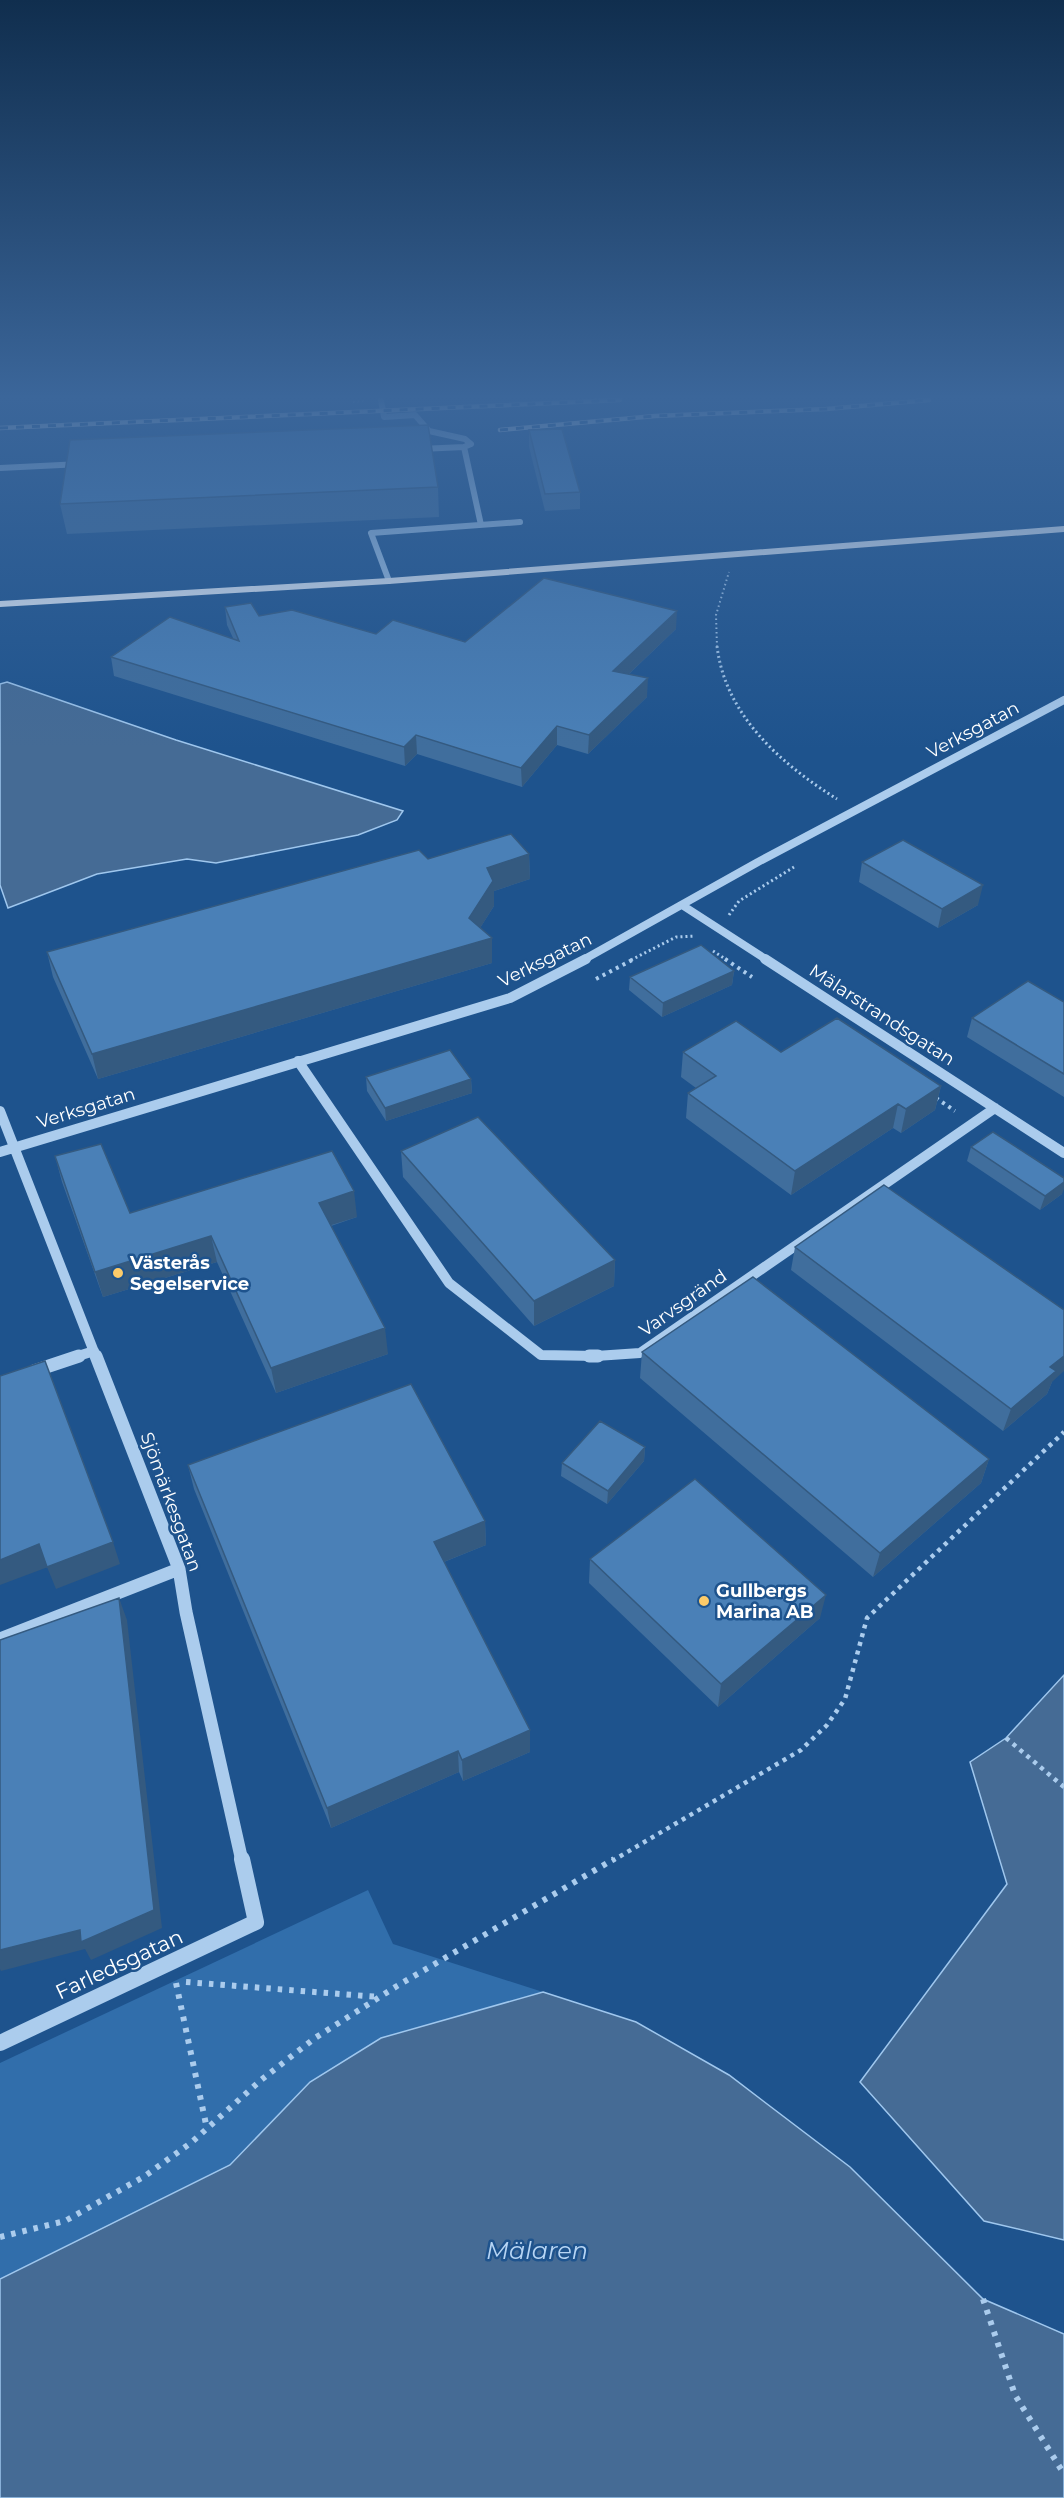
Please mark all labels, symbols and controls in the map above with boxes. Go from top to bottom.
street label: Verksgatan [923,696,1023,764]
street label: Verksgatan [495,928,595,992]
street label: Mälarstrandsgatan [805,960,959,1070]
street label: Verksgatan [34,1083,138,1133]
place label: Västerås Segelservice [129,1252,249,1295]
street label: Varvsgränd [635,1265,731,1341]
marker: Västerås Segelservice [111,1266,125,1280]
street label: Sjömärkesgatan [136,1429,206,1575]
place label: Gullbergs Marina AB [716,1580,814,1623]
marker: Gullbergs Marina AB [697,1594,711,1608]
street label: Farledsgatan [51,1924,187,2004]
water label: Mälaren [486,2236,588,2265]

